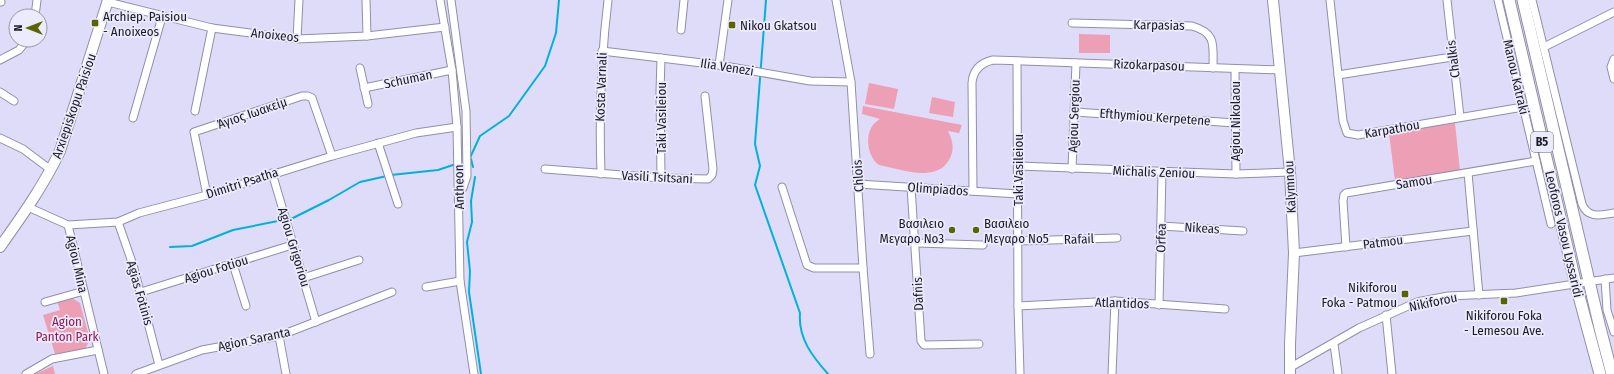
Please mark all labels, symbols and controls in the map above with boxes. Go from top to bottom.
north arrow [8,8,48,48]
place label: Archiep. Paisiou - Anoixeos [103,9,187,39]
street label: Karpasias [1133,17,1185,33]
marker: Archiep. Paisiou - Anoixeos [90,18,100,28]
place label: Nikou Gkatsou [740,18,817,33]
marker: Nikou Gkatsou [727,20,737,30]
text: N [12,25,25,31]
street label: Anoixeos [250,25,300,45]
street label: Manou Katraki [1500,38,1532,116]
street label: Chalkis [1443,39,1463,79]
street label: Arxiepiskopu Paisiou [49,51,99,161]
street label: Kosta Varnali [592,52,610,122]
street label: Ilia Venezi [699,55,755,79]
street label: Rizokarpasou [1113,56,1185,74]
street label: Schuman [383,67,433,91]
street label: Agiou Sergiou [1065,79,1083,153]
street label: Agiou Nikolaou [1228,81,1243,161]
street label: Taki Vasileiou [654,82,669,154]
street label: Άγιος Ιωακείμ [215,94,289,132]
street label: Efthymiou Kerpetene [1099,106,1211,128]
street label: Karpathou [1363,117,1421,141]
road number: B5 [1531,132,1553,152]
street label: Taki Vasileiou [1011,134,1026,206]
street label: Chlois [849,159,867,193]
street label: Kalymnou [1281,160,1299,214]
street label: Michalis Zeniou [1112,163,1196,181]
street label: Dimitri Psatha [204,164,280,202]
street label: Antheon [451,164,467,210]
street label: Vasili Tsitsani [621,168,693,186]
street label: Leoforos Vasou Lyssaridi [1542,169,1586,299]
street label: Samou [1395,172,1433,192]
street label: Olimpiados [907,179,969,199]
street label: Agiou Grigoriou [275,205,313,289]
place label: Βασιλειο Μεγαρο Νο3 [880,216,944,246]
place label: Βασιλειο Μεγαρο Νο5 [984,216,1049,246]
street label: Nikeas [1184,220,1220,236]
street label: Orfea [1153,223,1169,253]
marker: Βασιλειο Μεγαρο Νο3 [947,225,957,235]
marker: Βασιλειο Μεγαρο Νο5 [971,225,981,235]
street label: Rafail [1064,231,1095,247]
street label: Patmou [1362,232,1404,252]
street label: Agiou Mina [63,234,91,294]
street label: Agiou Fotiou [182,252,250,286]
street label: Agias Fotinis [124,259,156,327]
street label: Dafnis [910,276,926,311]
place label: Nikiforou Foka - Patmou [1321,280,1397,310]
marker: Nikiforou Foka - Patmou [1400,289,1410,299]
street label: Nikiforou [1407,290,1459,314]
street label: Atlantidos [1095,295,1150,311]
marker: Nikiforou Foka - Lemesou Ave. [1499,296,1509,306]
place label: Nikiforou Foka - Lemesou Ave. [1464,308,1544,338]
park label: Agion Panton Park [35,314,100,344]
street label: Agion Saranta [216,324,292,354]

